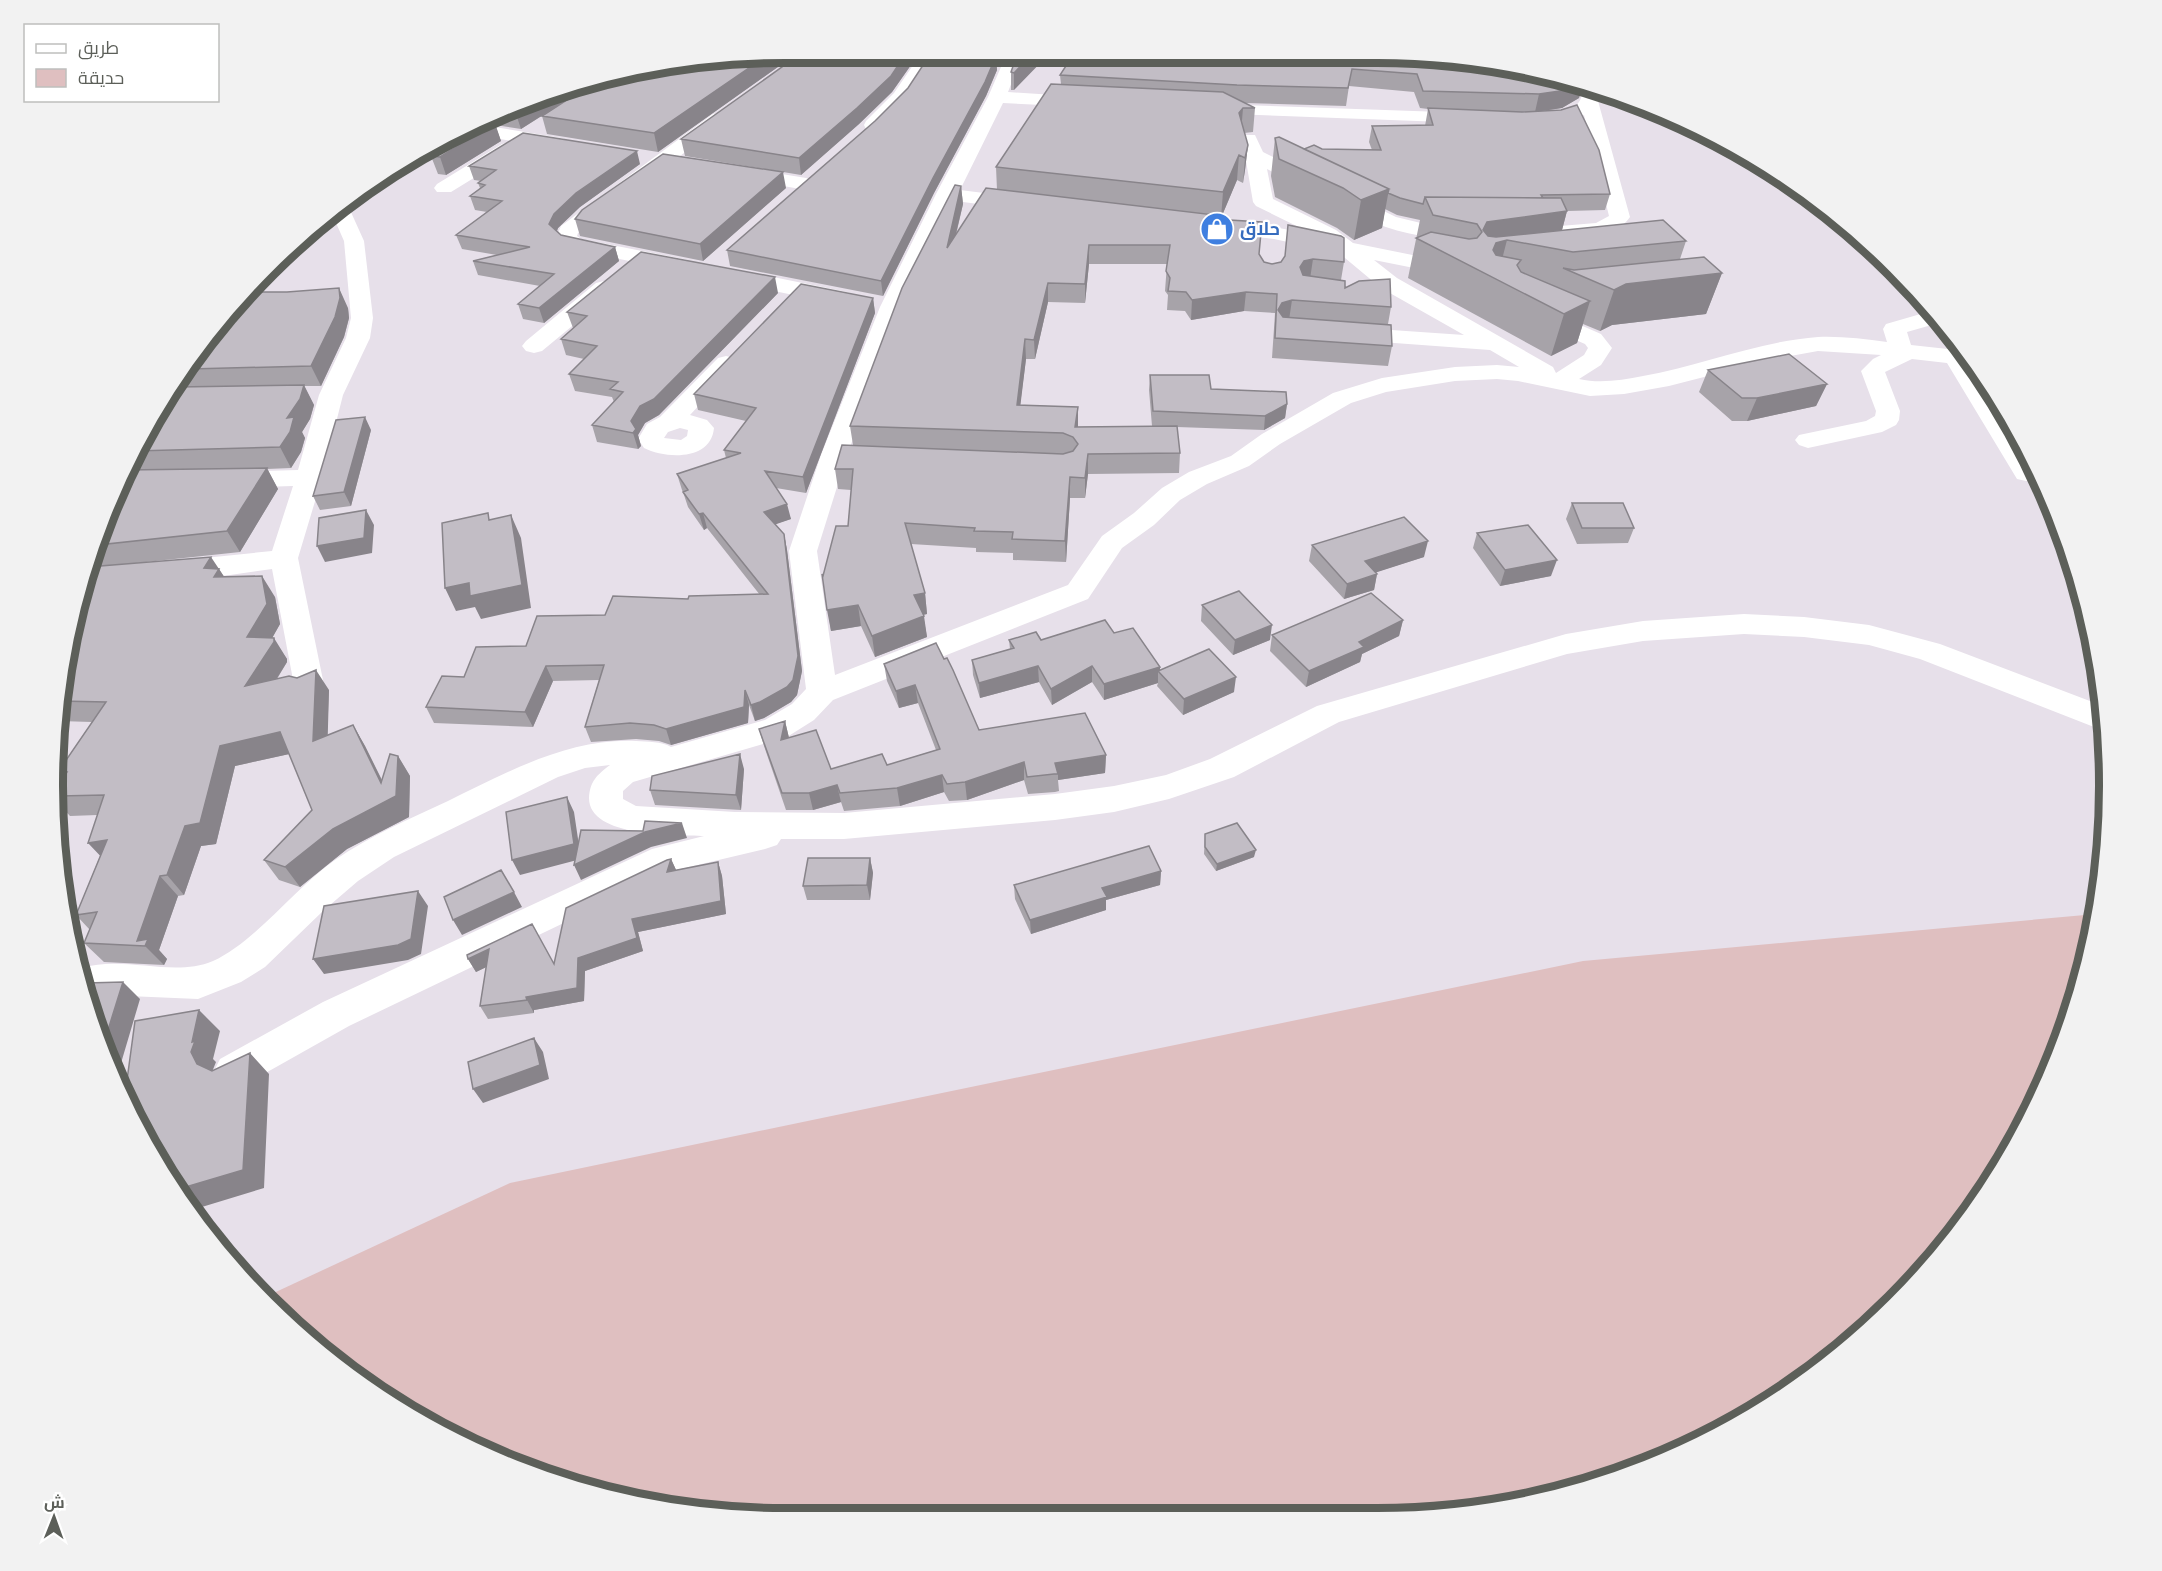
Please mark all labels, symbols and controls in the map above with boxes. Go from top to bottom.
legend [24,24,219,102]
text: طريق [78,38,119,60]
text: حديقة [78,68,124,88]
shop icon: حلاق [1199,211,1235,247]
place label: حلاق [1240,219,1280,240]
north arrow [24,1487,84,1547]
text: ش [44,1494,65,1512]

